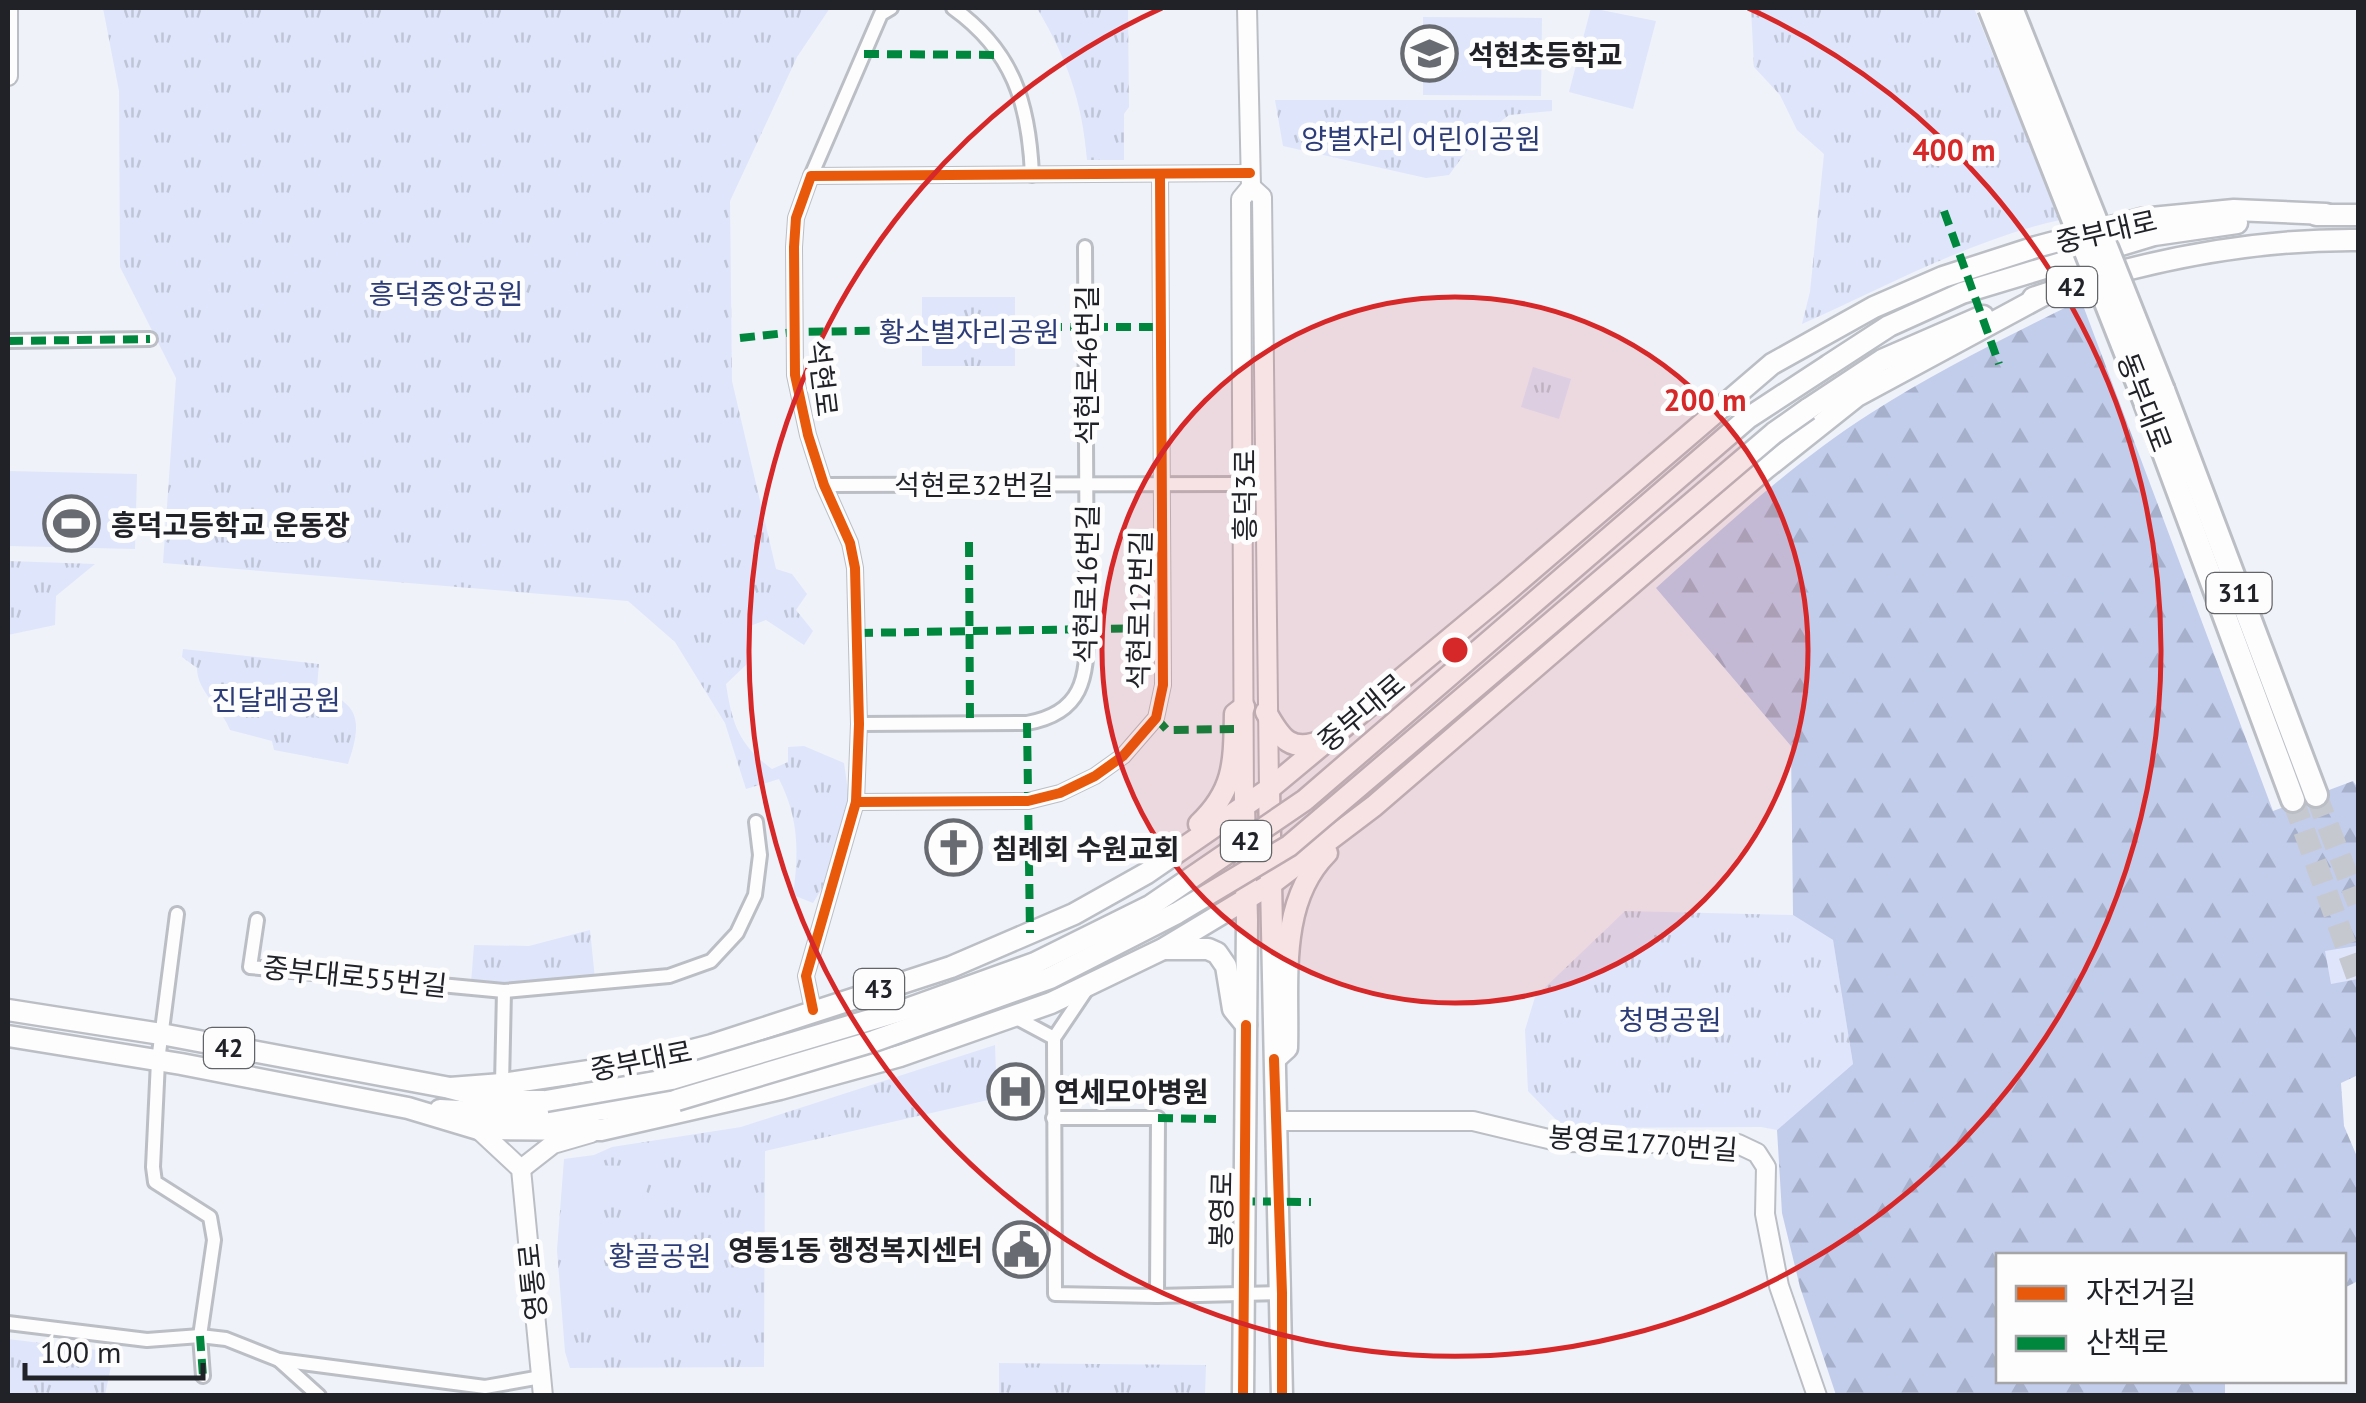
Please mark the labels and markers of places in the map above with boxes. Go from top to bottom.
school or university icon: 석현초등학교 [1399,24,1459,84]
place label: 석현초등학교 [1468,36,1623,73]
sports icon: 흥덕고등학교 운동장 [42,494,102,554]
place label: 흥덕고등학교 운동장 [111,506,350,543]
centre of rings [1437,632,1473,668]
church icon: 침례회 수원교회 [923,818,983,878]
place label: 침례회 수원교회 [992,830,1179,867]
hospital icon: 연세모아병원 [985,1061,1045,1121]
place label: 연세모아병원 [1054,1073,1209,1110]
public building icon: 영통1동 행정복지센터 [992,1219,1052,1279]
place label: 영통1동 행정복지센터 [728,1231,983,1268]

